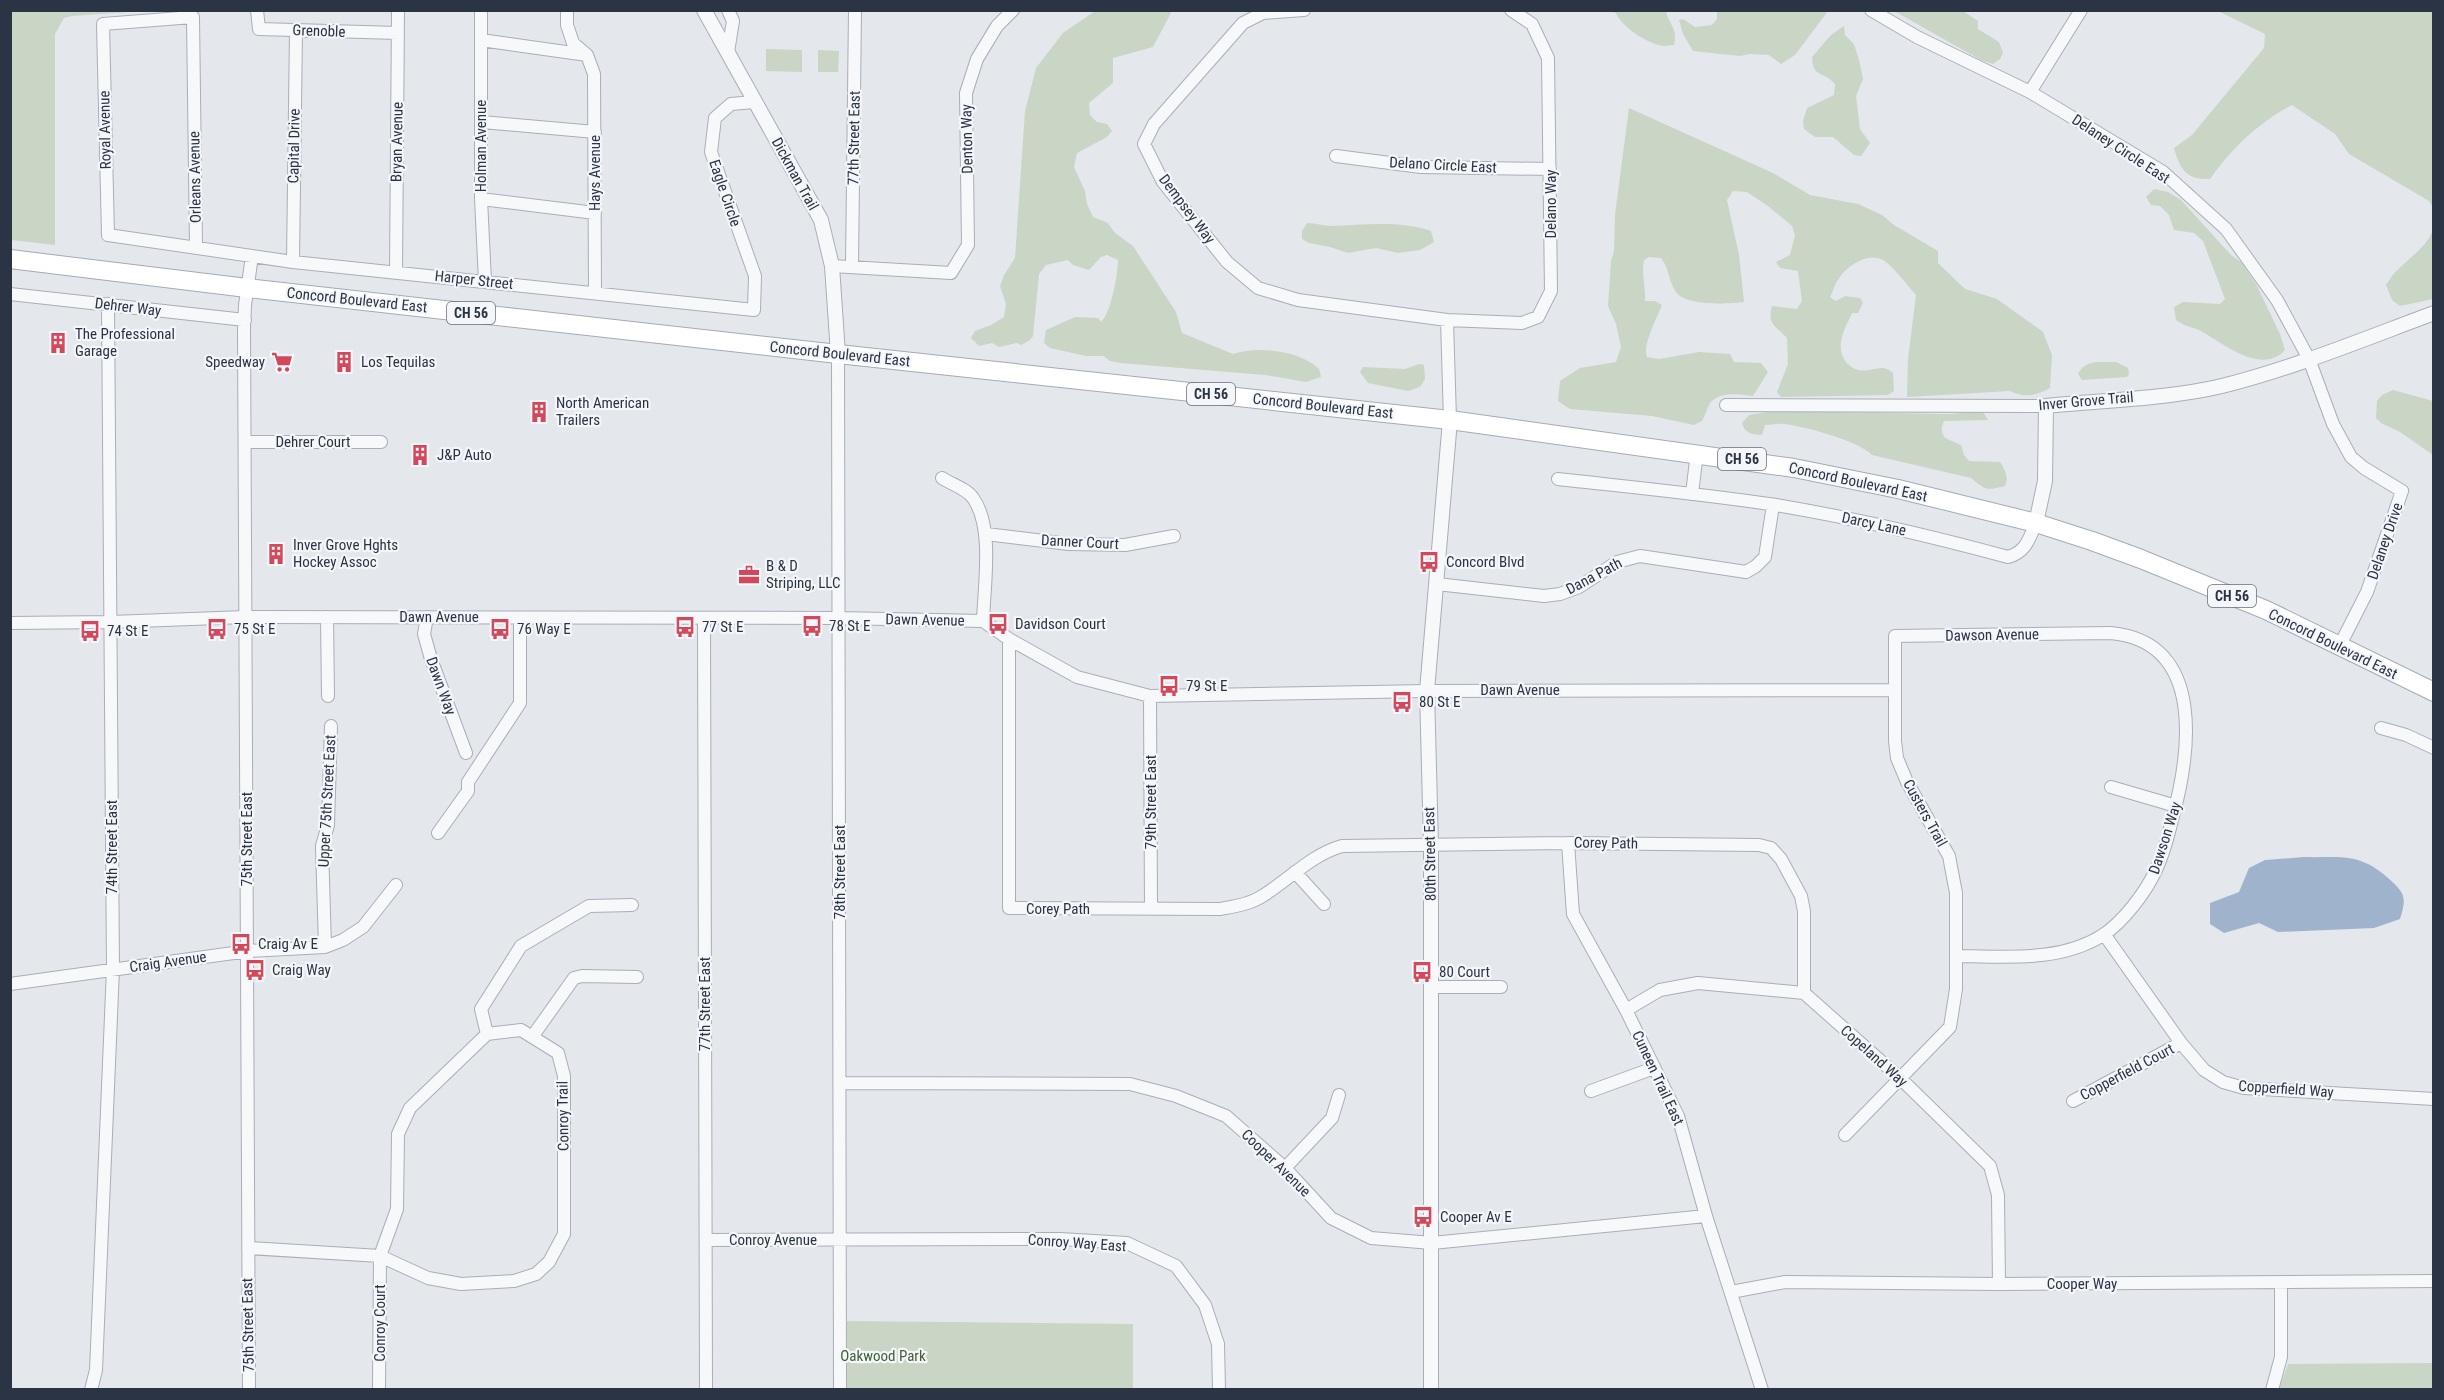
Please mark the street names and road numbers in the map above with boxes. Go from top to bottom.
street label: Grenoble [292,21,346,41]
street label: Royal Avenue [95,90,115,170]
street label: 77th Street East [844,91,864,185]
street label: Holman Avenue [472,100,490,192]
street label: Bryan Avenue [387,102,407,182]
street label: Denton Way [957,104,977,174]
street label: Capital Drive [284,108,304,184]
street label: Delaney Circle East [2069,111,2173,187]
street label: Orleans Avenue [185,131,205,223]
street label: Hays Avenue [586,135,604,211]
street label: Dickman Trail [768,135,822,213]
street label: Delano Circle East [1389,153,1497,177]
street label: Eagle Circle [705,157,745,229]
street label: Delano Way [1542,170,1560,238]
street label: Dempsey Way [1155,171,1219,247]
street label: Harper Street [434,267,514,293]
street label: Concord Boulevard East [286,284,428,316]
street label: Dehrer Way [94,294,162,320]
road number: CH 56 [447,302,495,324]
street label: Concord Boulevard East [769,338,911,370]
road number: CH 56 [1187,383,1235,405]
street label: Inver Grove Trail [2038,388,2134,414]
street label: Concord Boulevard East [1252,390,1394,422]
street label: Dehrer Court [276,433,350,451]
road number: CH 56 [1718,448,1766,470]
street label: Concord Boulevard East [1787,459,1929,505]
street label: Delaney Drive [2363,500,2407,582]
street label: Darcy Lane [1840,508,1908,540]
street label: Danner Court [1041,531,1119,553]
street label: Dana Path [1563,554,1625,598]
road number: CH 56 [2208,585,2256,607]
street label: Concord Boulevard East [2266,605,2400,683]
street label: Dawn Avenue [399,608,479,626]
street label: Dawn Avenue [885,610,965,630]
street label: Dawson Avenue [1945,625,2039,645]
street label: Dawn Way [422,654,460,718]
street label: Dawn Avenue [1480,681,1560,699]
street label: Upper 75th Street East [315,734,339,868]
street label: 79th Street East [1142,755,1160,849]
street label: Custers Trail [1899,776,1951,850]
street label: 75th Street East [238,792,256,886]
street label: 74th Street East [103,800,121,894]
street label: Dawson Way [2145,800,2185,876]
street label: 80th Street East [1420,807,1440,901]
street label: 78th Street East [831,825,849,919]
street label: Corey Path [1574,833,1638,853]
street label: Corey Path [1026,900,1090,918]
street label: Craig Avenue [128,948,208,976]
street label: 77th Street East [696,957,714,1051]
street label: Copeland Way [1837,1021,1911,1091]
street label: Cuneen Trail East [1628,1028,1688,1128]
street label: Copperfield Court [2077,1040,2177,1104]
street label: Copperfield Way [2238,1077,2334,1101]
street label: Conroy Trail [553,1081,573,1151]
street label: Cooper Avenue [1238,1126,1314,1200]
street label: Conroy Avenue [729,1231,817,1249]
street label: Conroy Way East [1027,1231,1127,1255]
street label: Cooper Way [2047,1275,2117,1293]
street label: 75th Street East [238,1278,258,1372]
street label: Conroy Court [371,1284,389,1362]

